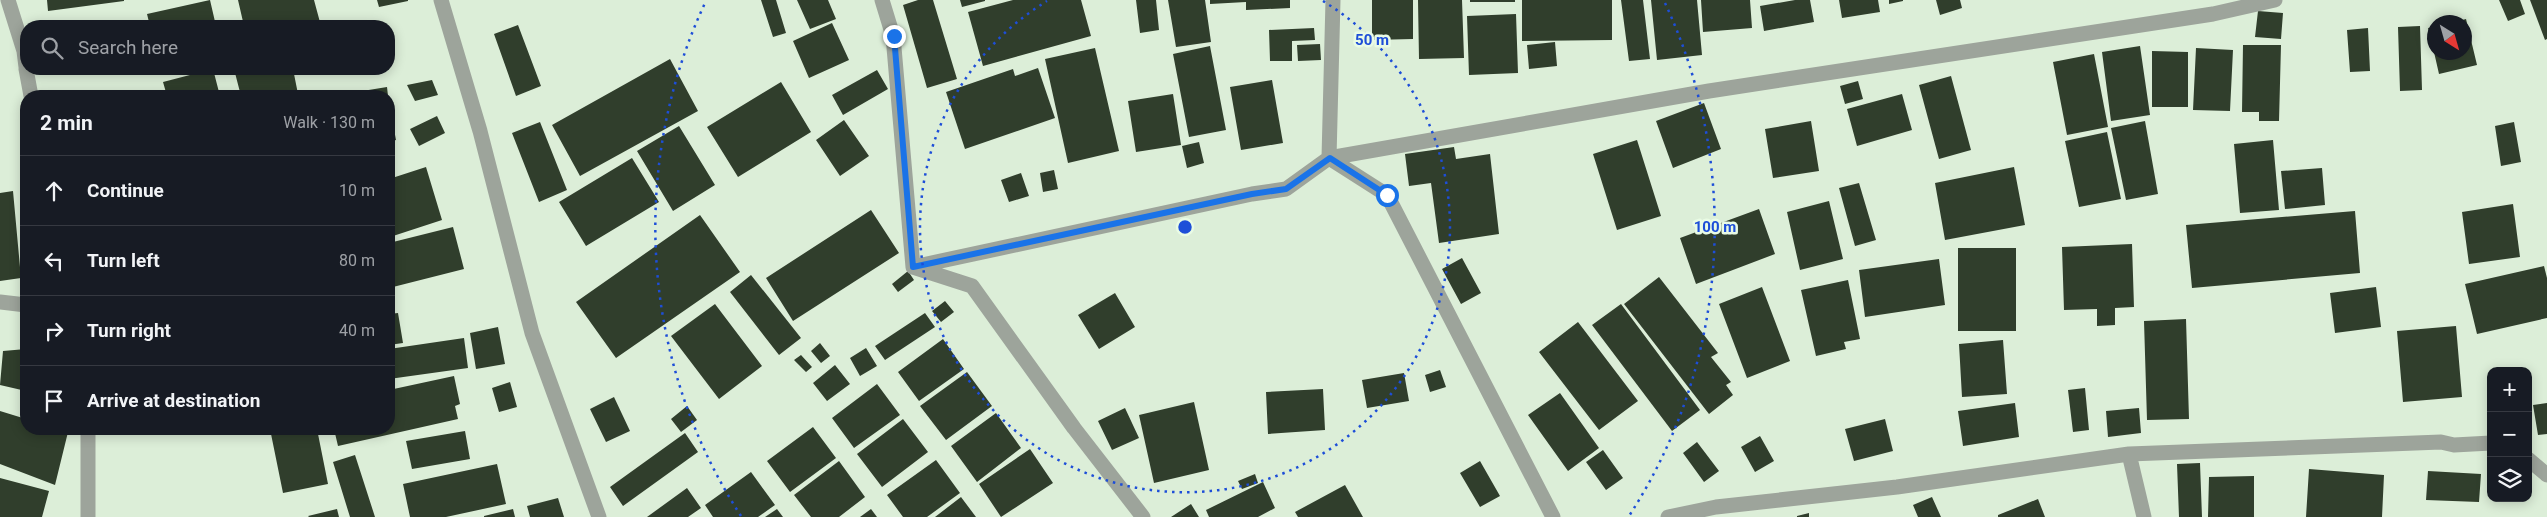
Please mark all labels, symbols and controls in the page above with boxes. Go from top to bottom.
north arrow [2427,15,2472,60]
search box [20,20,395,75]
route end [883,25,906,48]
text: 50 m [1355,31,1389,49]
icon: search [38,34,66,62]
text: Search here [78,36,178,59]
text: 2 min [40,111,93,135]
text: Walk · 130 m [283,113,375,132]
icon: ahead [40,177,68,205]
text: Continue [87,179,164,202]
text: 10 m [339,181,375,200]
route start [1376,184,1399,207]
centre of rings [1176,218,1194,236]
text: 100 m [1694,218,1736,236]
icon: left [40,247,68,275]
text: Turn left [87,249,160,272]
text: 80 m [339,251,375,270]
icon: right [40,317,68,345]
text: Turn right [87,319,171,342]
text: 40 m [339,321,375,340]
map controls [2487,367,2532,502]
button: + [2487,367,2532,412]
icon: arrive [40,387,68,415]
text: Arrive at destination [87,389,260,412]
button: − [2487,412,2532,457]
button: layers [2487,457,2532,502]

